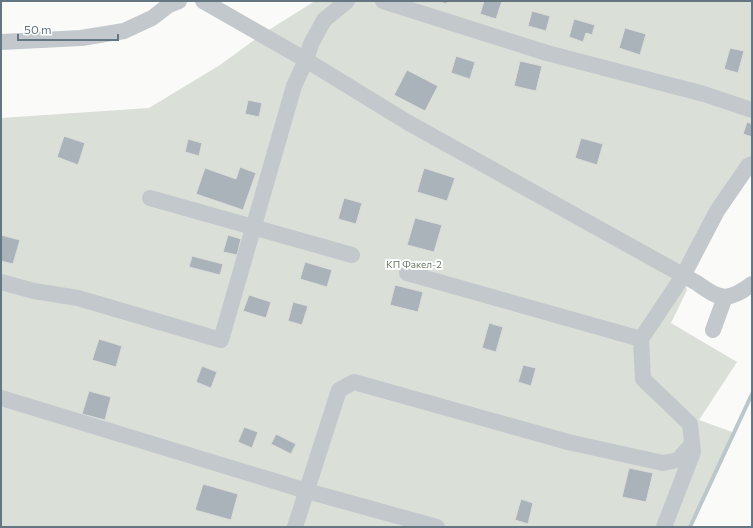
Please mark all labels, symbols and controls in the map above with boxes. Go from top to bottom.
scale bar [18,16,118,42]
text: 50 m [24,22,52,36]
park label: КП Факел-2 [386,258,442,270]

